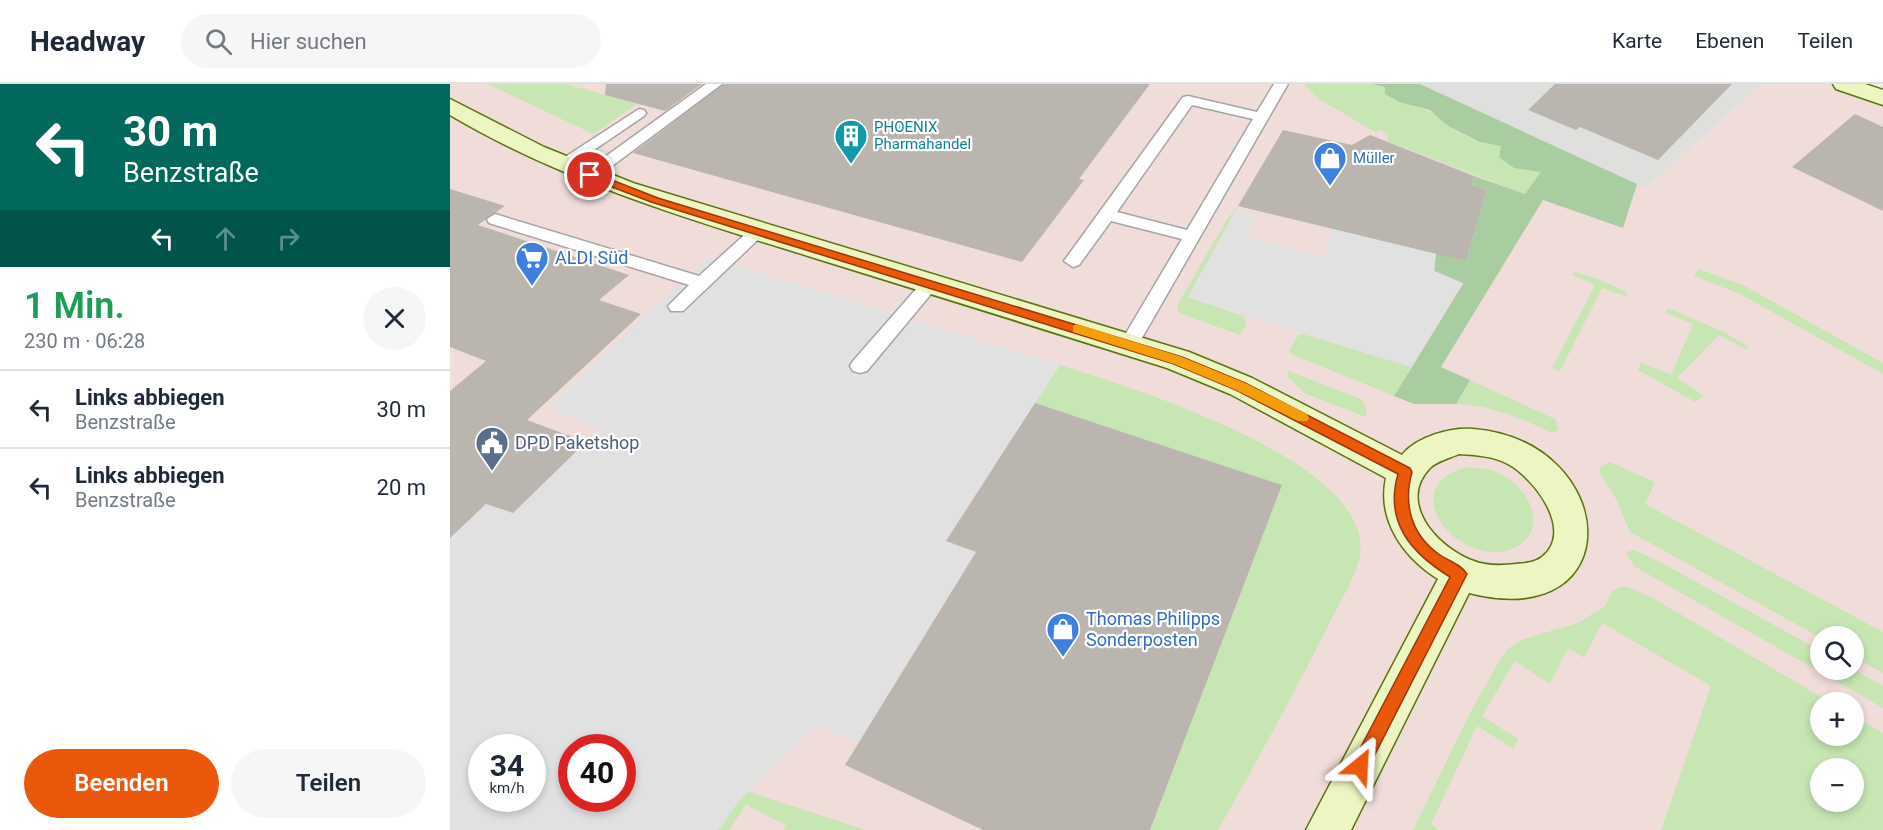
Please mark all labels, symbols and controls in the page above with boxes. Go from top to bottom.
search box [181,14,601,68]
text: Headway [30,25,145,58]
icon: search [202,25,235,58]
text: Hier suchen [250,29,367,54]
text: Karte [1612,29,1662,53]
text: Ebenen [1695,29,1764,53]
text: Teilen [1797,29,1853,53]
text: 30 m [123,107,218,156]
icon: left [24,108,102,186]
building icon: PHOENIX Pharmahandel [833,118,869,165]
place label: PHOENIX Pharmahandel [874,118,971,153]
shop icon: Müller [1312,140,1348,187]
pin [564,149,615,200]
place label: Müller [1353,149,1395,167]
text: Benzstraße [123,157,259,189]
icon: arrive [573,158,606,191]
icon: left [146,222,179,255]
icon: ahead [209,222,242,255]
icon: right [272,222,305,255]
supermarket icon: ALDI Süd [514,240,550,287]
place label: ALDI Süd [555,247,628,268]
text: 1 Min. [24,285,125,327]
button: close [363,287,426,350]
text: 230 m · 06:28 [24,329,145,353]
text: Links abbiegen [75,385,225,410]
icon: left [24,393,57,426]
text: 30 m [377,397,426,422]
text: Benzstraße [75,410,176,434]
public building icon: DPD Paketshop [474,425,510,472]
place label: DPD Paketshop [515,432,639,453]
text: Links abbiegen [75,463,225,488]
icon: left [24,471,57,504]
text: 20 m [377,475,426,500]
text: Benzstraße [75,488,176,512]
place label: Thomas Philipps Sonderposten [1086,608,1220,650]
shop icon: Thomas Philipps Sonderposten [1045,611,1081,658]
map controls [1810,626,1864,812]
button: search [1810,626,1864,680]
button: + [1810,692,1864,746]
speed limit sign: 40 [558,734,636,812]
position arrow [1328,734,1392,798]
text: 34 [490,748,524,783]
button: Beenden [24,749,219,818]
button: Teilen [231,749,426,818]
button: − [1810,758,1864,812]
text: km/h [489,779,525,797]

